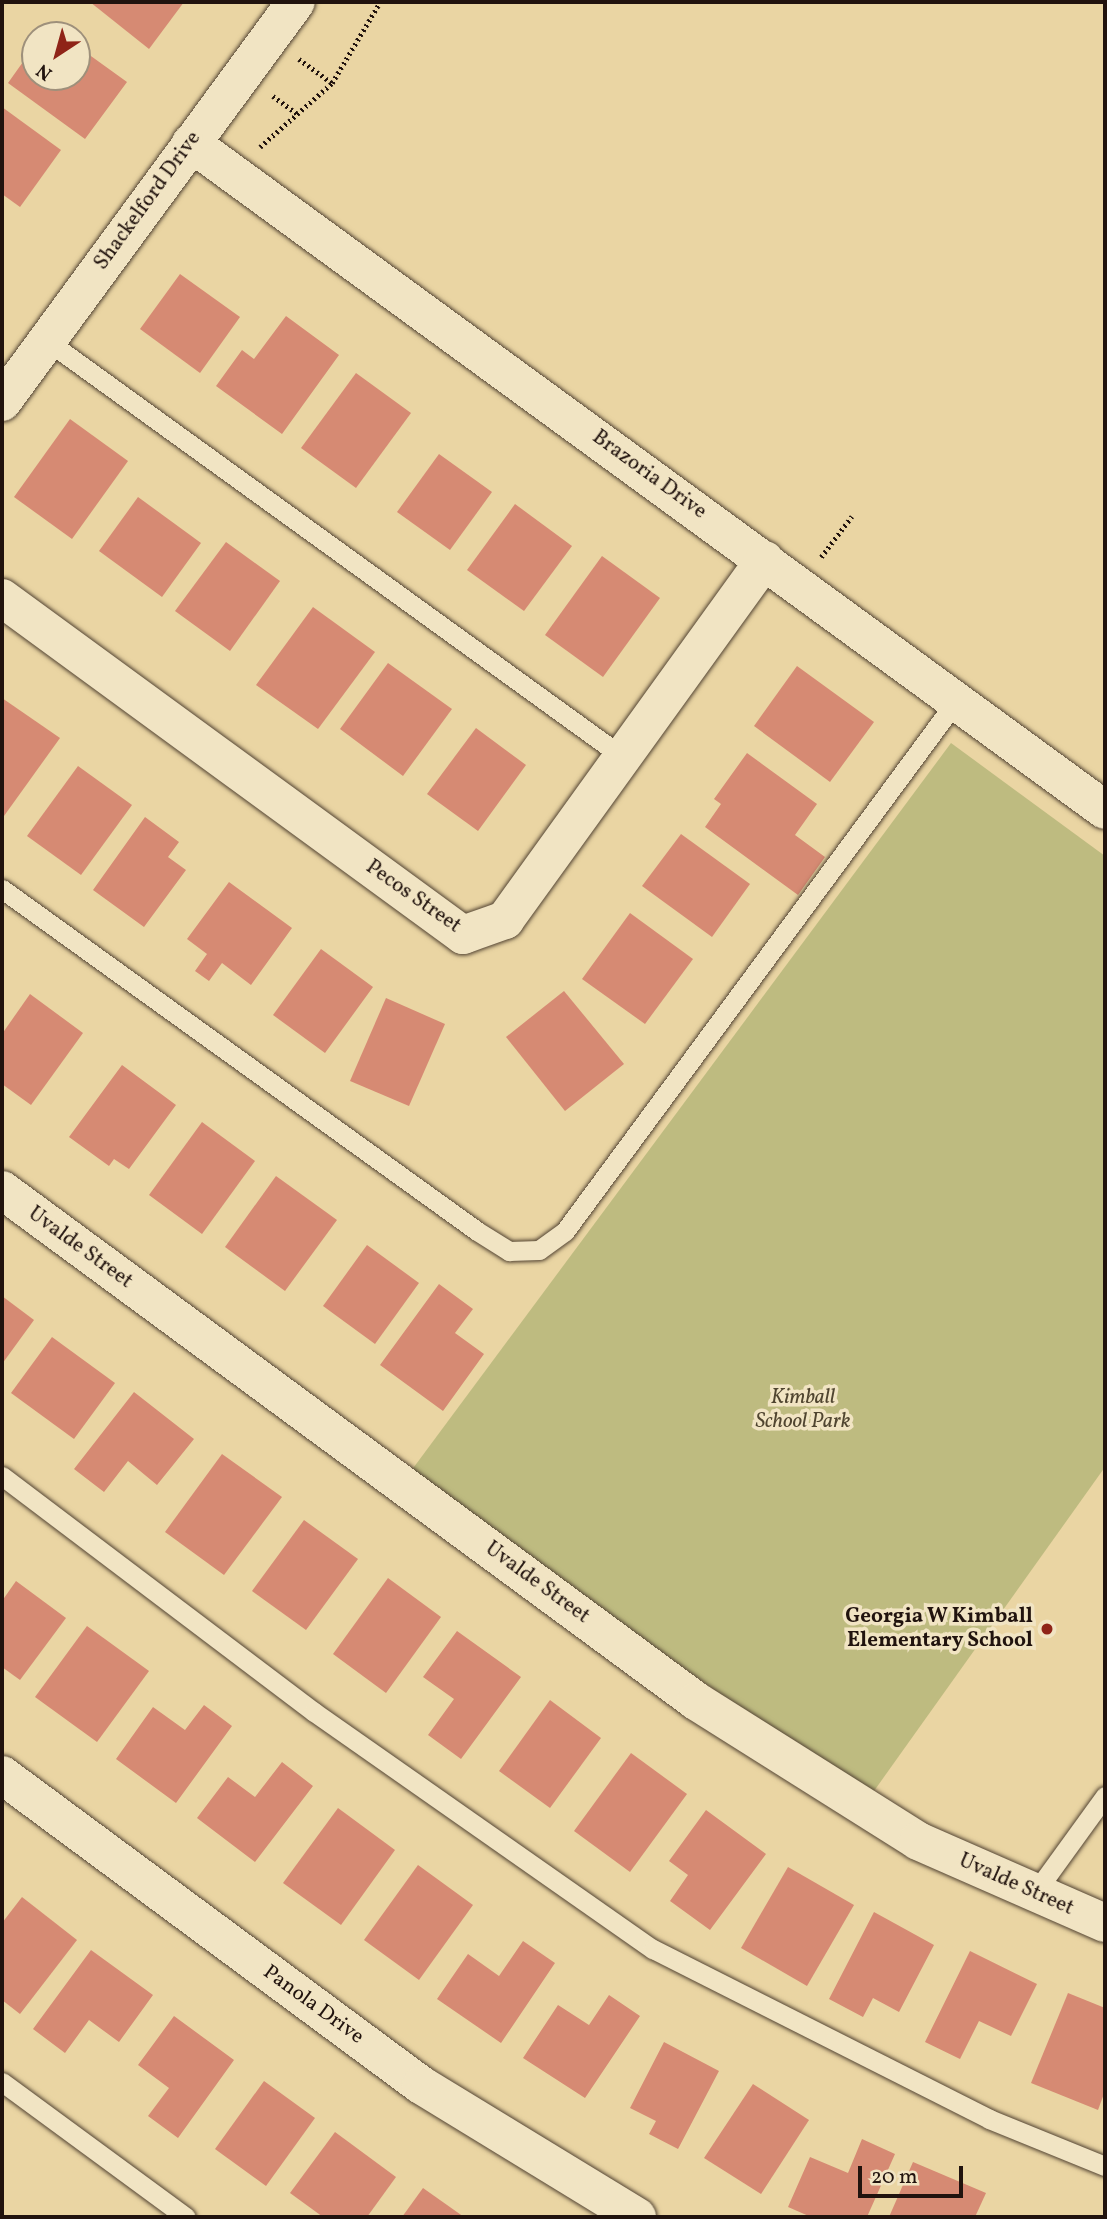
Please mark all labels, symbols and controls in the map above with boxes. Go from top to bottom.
north arrow [21,21,91,91]
text: N [32,57,58,86]
street label: Shackelford Drive [89,127,207,275]
street label: Brazoria Drive [587,425,711,525]
street label: Pecos Street [361,855,465,939]
street label: Uvalde Street [23,1202,137,1294]
park label: Kimball School Park [755,1385,851,1435]
street label: Uvalde Street [480,1537,594,1629]
place label: Georgia W Kimball Elementary School [844,1604,1033,1654]
marker: Georgia W Kimball Elementary School [1039,1621,1055,1637]
street label: Uvalde Street [955,1848,1077,1922]
street label: Panola Drive [258,1960,368,2050]
scale bar [862,2152,967,2196]
text: 20 m [871,2163,917,2192]

